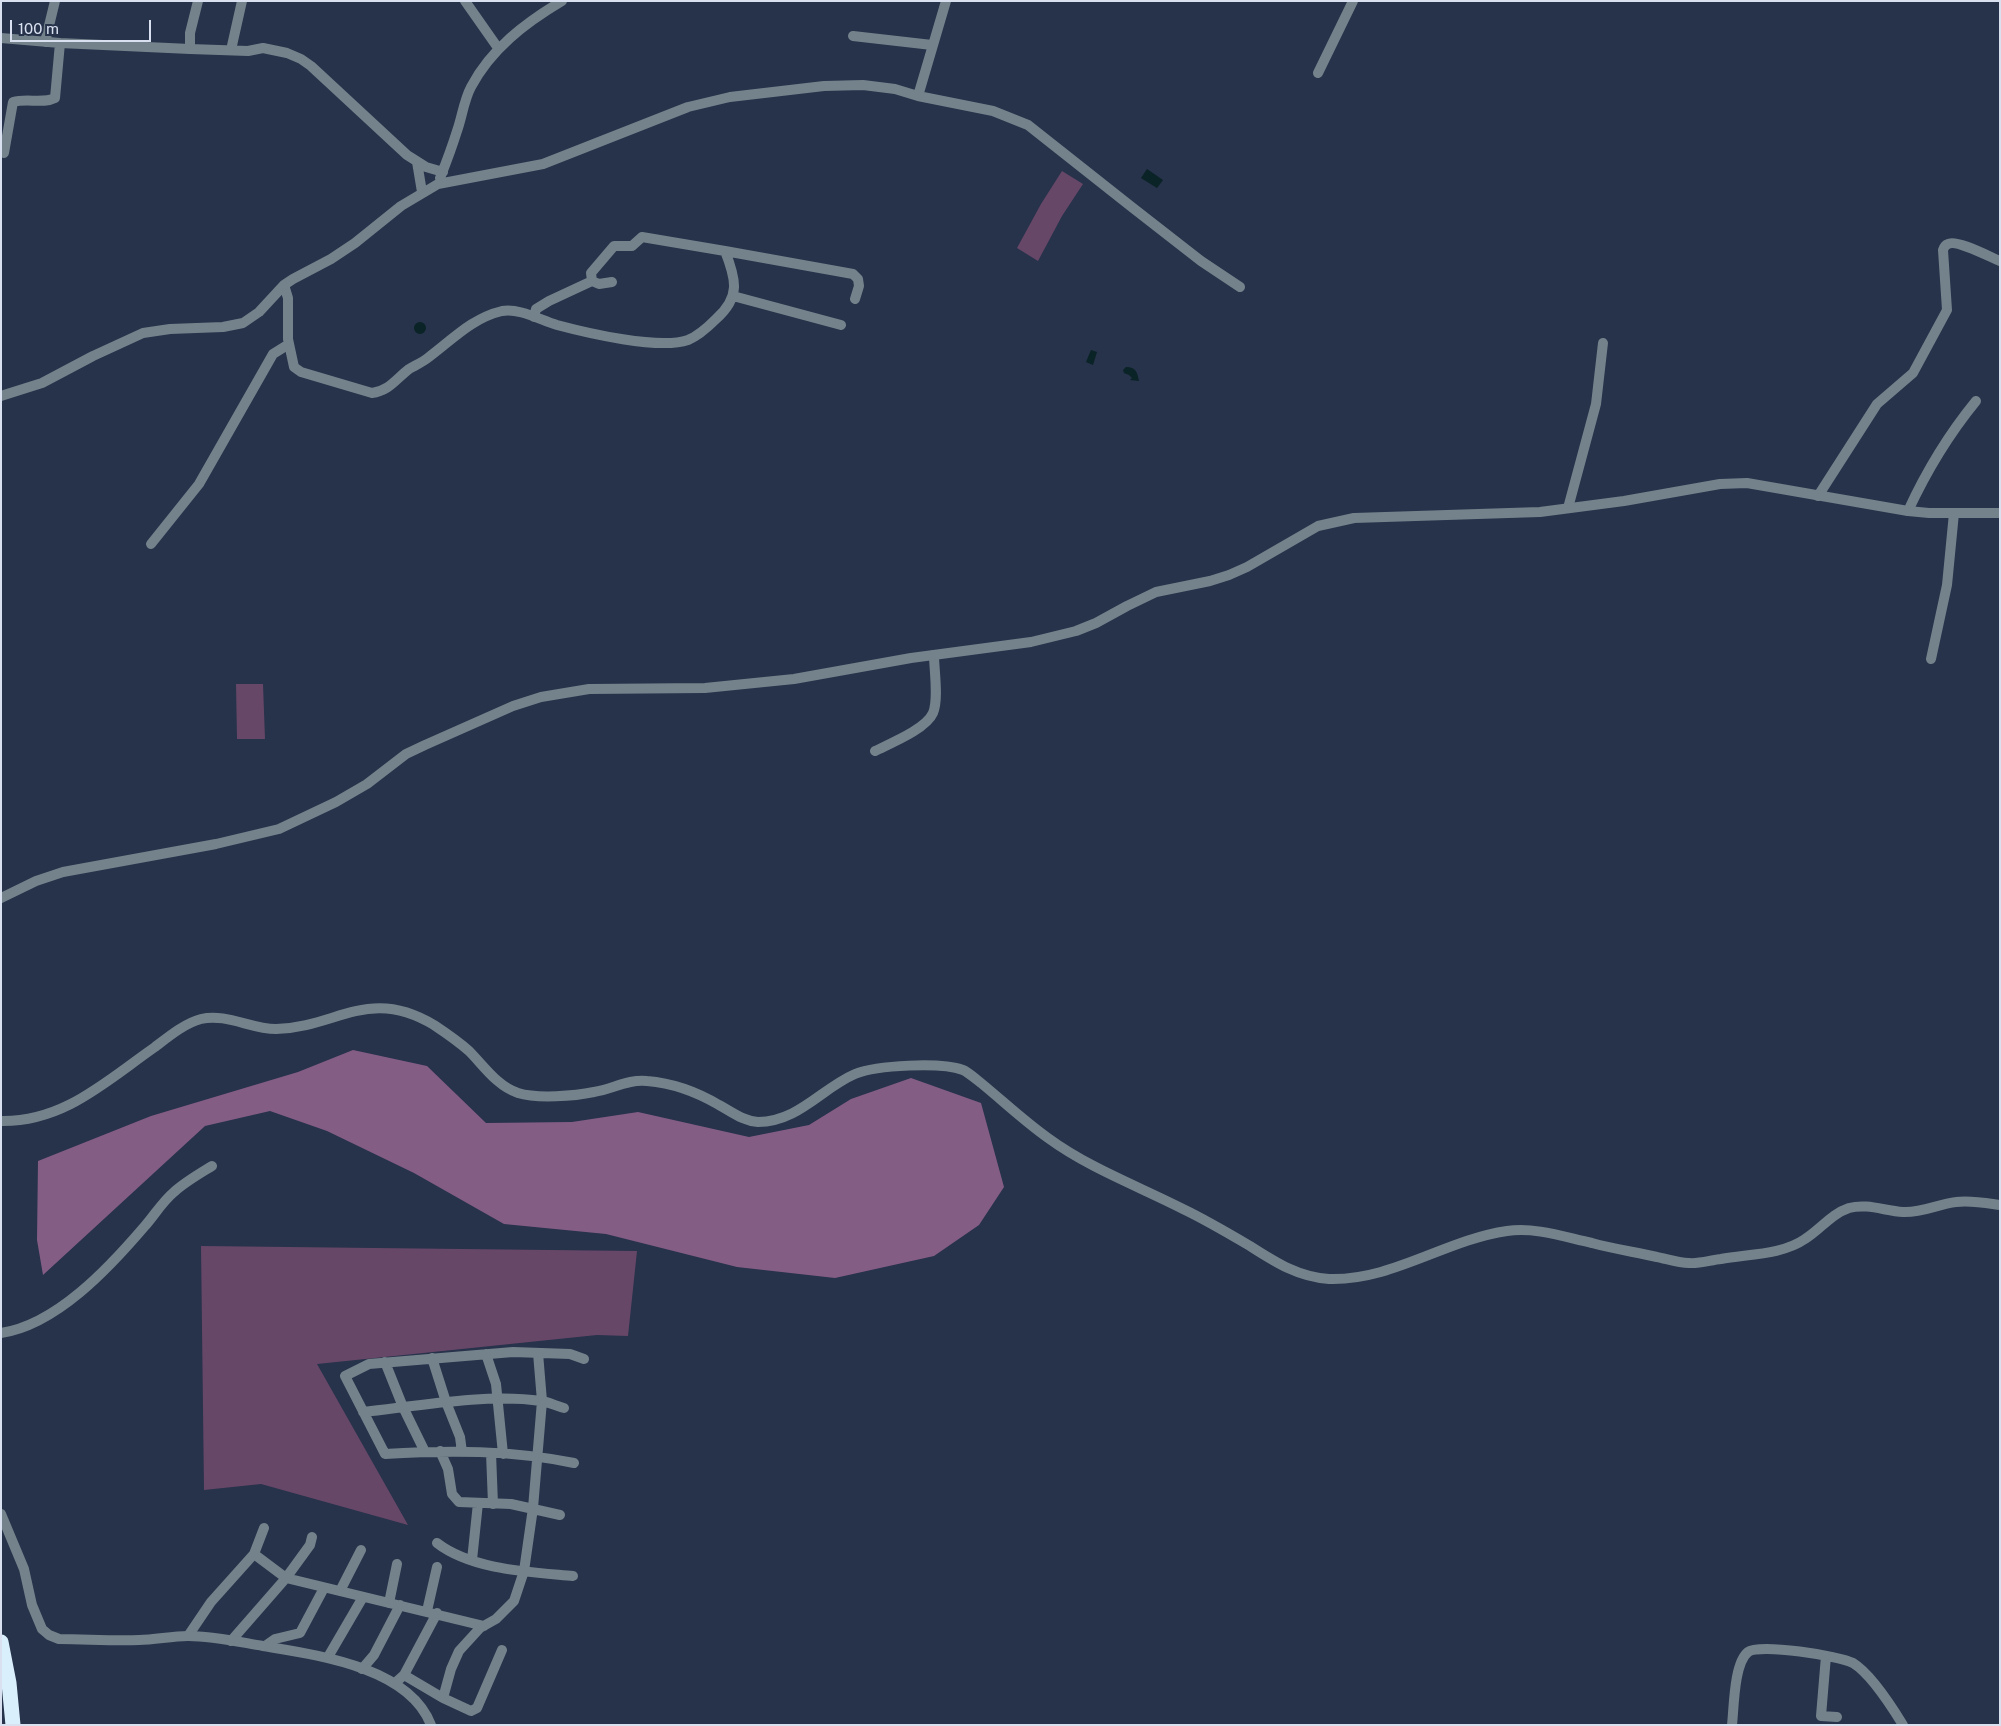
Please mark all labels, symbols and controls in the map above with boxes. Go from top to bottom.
scale bar [12,10,154,42]
text: 100 m [18,20,59,37]

